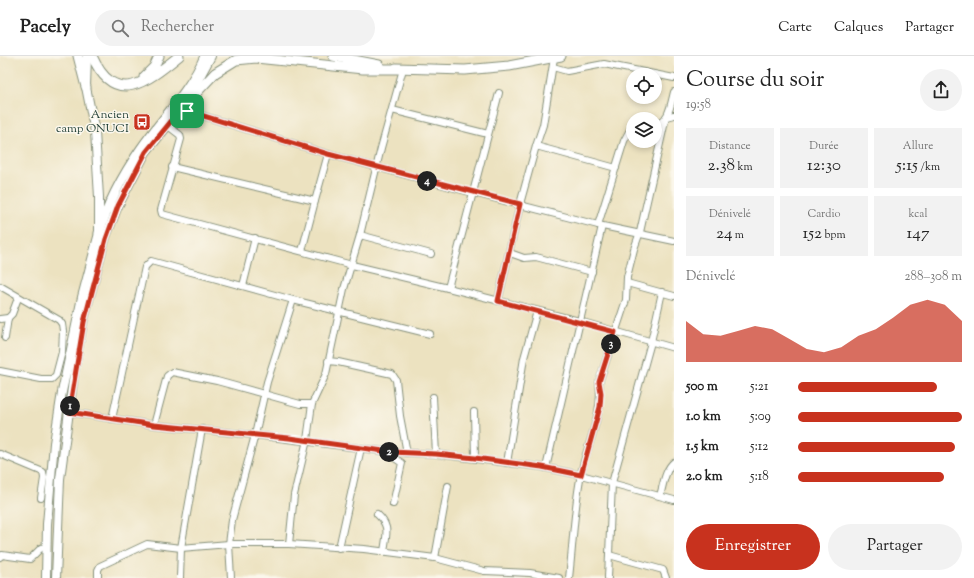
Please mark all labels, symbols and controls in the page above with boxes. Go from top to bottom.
search box [95,10,375,46]
text: Pacely [20,14,71,41]
icon: search [109,17,131,39]
text: Rechercher [141,17,214,38]
text: Carte [778,18,812,38]
text: Calques [834,18,883,38]
text: Partager [905,18,954,38]
text: Course du soir [686,65,824,97]
map controls [626,68,662,148]
button: locate [626,68,662,104]
button: share [920,69,962,111]
pin [170,94,204,128]
text: 19:58 [686,96,711,114]
icon: arrive [176,100,198,122]
place label: Ancien camp ONUCI [56,106,129,138]
bus stop icon: Ancien camp ONUCI [132,112,152,132]
button: layers [626,112,662,148]
text: Distance [709,138,751,154]
text: Durée [809,138,839,154]
text: Allure [903,138,933,154]
text: 2.38 [707,154,735,178]
text: 12:30 [807,154,841,178]
text: 5:15 [896,154,918,178]
text: km [735,159,753,175]
text: /km [918,159,940,175]
pin: 4 [417,171,437,191]
text: 4 [424,173,430,189]
text: Dénivelé [709,206,751,222]
text: Cardio [807,206,841,222]
text: kcal [909,206,927,222]
text: 24 [716,222,733,246]
text: 152 [802,222,822,246]
text: 147 [907,222,929,246]
text: m [733,227,744,243]
text: bpm [822,227,846,243]
text: Dénivelé [686,268,736,286]
text: 288–308 m [904,268,962,286]
pin: 3 [601,334,621,354]
text: 3 [609,336,613,352]
text: 500 m [686,378,718,396]
text: 5:21 [750,378,768,396]
pin: 1 [60,396,80,416]
text: 1 [68,398,72,414]
text: 1.0 km [686,408,721,426]
text: 5:09 [750,408,771,426]
text: 1.5 km [686,438,719,456]
text: 5:12 [750,438,768,456]
pin: 2 [379,442,399,462]
text: 2 [386,444,392,460]
text: 2.0 km [686,468,723,486]
text: 5:18 [750,468,769,486]
button: Enregistrer [686,524,820,570]
button: Partager [828,524,962,570]

